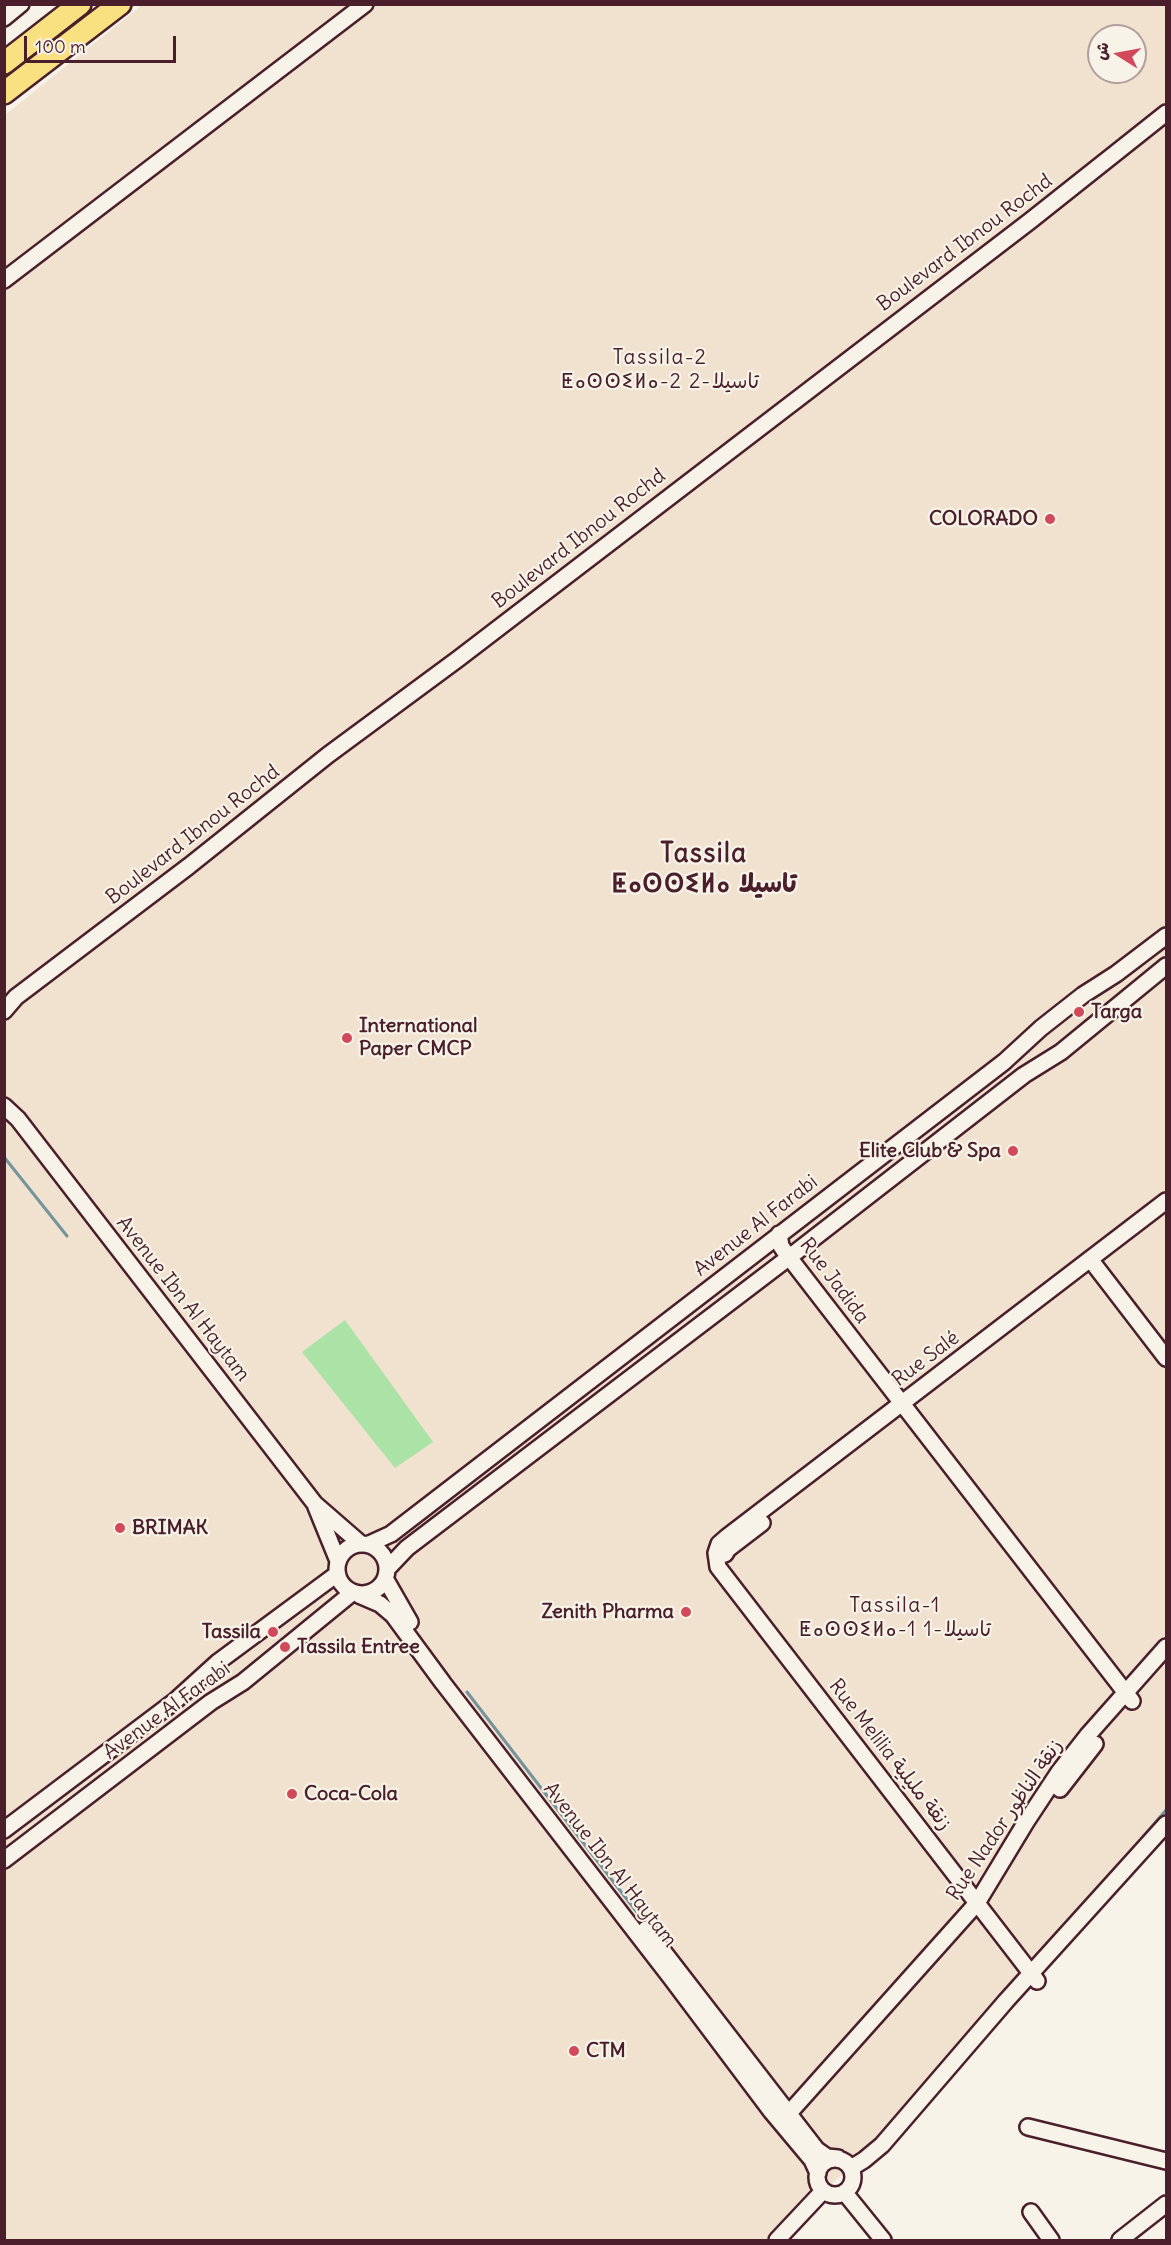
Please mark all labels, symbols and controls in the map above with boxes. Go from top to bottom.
scale bar [27,24,178,62]
north arrow [1087,24,1147,84]
text: 100 m [35,35,86,58]
text: ش [1090,40,1113,62]
street label: Boulevard Ibnou Rochd [873,169,1057,317]
district label: Tassila-2 ⵟⴰⵙⵙⵉⵍⴰ-2 2-تاسيلا [570,345,750,395]
street label: Boulevard Ibnou Rochd [488,464,670,614]
place label: COLORADO [929,507,1038,531]
marker: COLORADO [1043,512,1057,526]
street label: Boulevard Ibnou Rochd [102,760,284,910]
district label: Tassila ⵟⴰⵙⵙⵉⵍⴰ تاسيلا [617,839,791,900]
place label: Targa [1091,1000,1142,1024]
marker: Targa [1072,1005,1086,1019]
place label: International Paper CMCP [359,1014,477,1061]
marker: International Paper CMCP [340,1031,354,1045]
place label: Elite Club & Spa [859,1139,1001,1163]
marker: Elite Club & Spa [1006,1144,1020,1158]
street label: Avenue Al Farabi [689,1170,823,1282]
street label: Avenue Ibn Al Haytam [111,1212,255,1386]
street label: Rue Jadida [794,1234,874,1328]
street label: Rue Salé [888,1326,964,1392]
place label: BRIMAK [132,1516,208,1540]
marker: BRIMAK [113,1521,127,1535]
district label: Tassila-1 ⵟⴰⵙⵙⵉⵍⴰ-1 1-تاسيلا [808,1593,982,1643]
place label: Zenith Pharma [541,1600,674,1624]
marker: Zenith Pharma [679,1605,693,1619]
place label: Tassila [202,1620,261,1644]
marker: Tassila [266,1625,280,1639]
place label: Tassila Entree [297,1635,420,1659]
marker: Tassila Entree [278,1640,292,1654]
street label: Avenue Al Farabi [99,1657,235,1765]
street label: Rue Melilia زنقة مليلية [824,1675,956,1835]
street label: Rue Nador زنقة الناظور [942,1735,1068,1905]
street label: Avenue Ibn Al Haytam [538,1778,682,1952]
place label: Coca-Cola [304,1782,398,1806]
marker: Coca-Cola [285,1787,299,1801]
place label: CTM [586,2039,626,2063]
marker: CTM [567,2044,581,2058]

